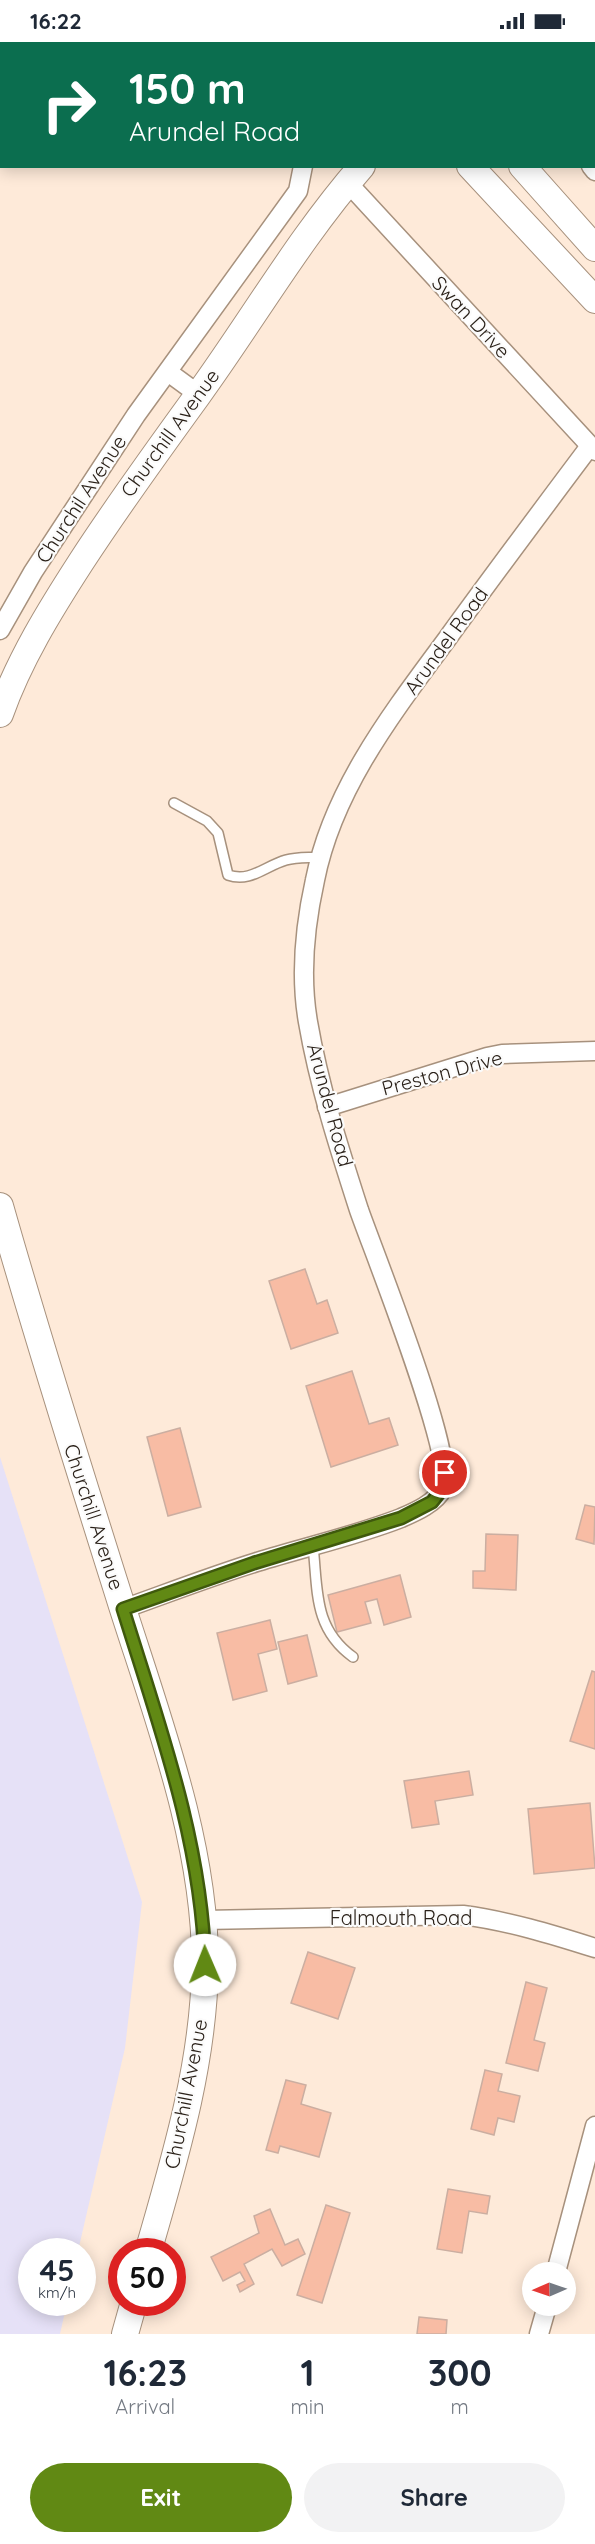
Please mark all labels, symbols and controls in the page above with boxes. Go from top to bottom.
text: 16:22 [30,7,82,35]
text: 150 m [129,62,246,115]
icon: right [30,66,108,144]
text: Arundel Road [129,114,300,148]
street label: Swan Drive [427,270,516,363]
street label: Churchill Avenue [115,364,224,502]
street label: Churchil Avenue [30,430,131,567]
street label: Arundel Road [398,582,493,699]
street label: Arundel Road [302,1040,359,1169]
street label: Preston Drive [379,1044,505,1101]
street label: Churchill Avenue [59,1441,130,1593]
pin [419,1447,470,1498]
icon: arrive [428,1456,461,1489]
street label: Falmouth Road [330,1905,472,1930]
position arrow [173,1933,237,1997]
street label: Churchill Avenue [159,2017,212,2171]
speed limit sign: 50 [108,2238,186,2316]
text: 45 [40,2251,74,2289]
north arrow [522,2262,576,2316]
map controls [522,2262,576,2316]
text: km/h [38,2283,76,2302]
text: 16:23 [103,2350,187,2395]
text: 1 [300,2350,314,2395]
text: 300 [428,2350,492,2395]
text: Arrival [115,2394,175,2419]
text: min [290,2394,325,2419]
text: m [451,2394,469,2419]
button: Exit [30,2463,292,2532]
button: Share [304,2463,565,2532]

